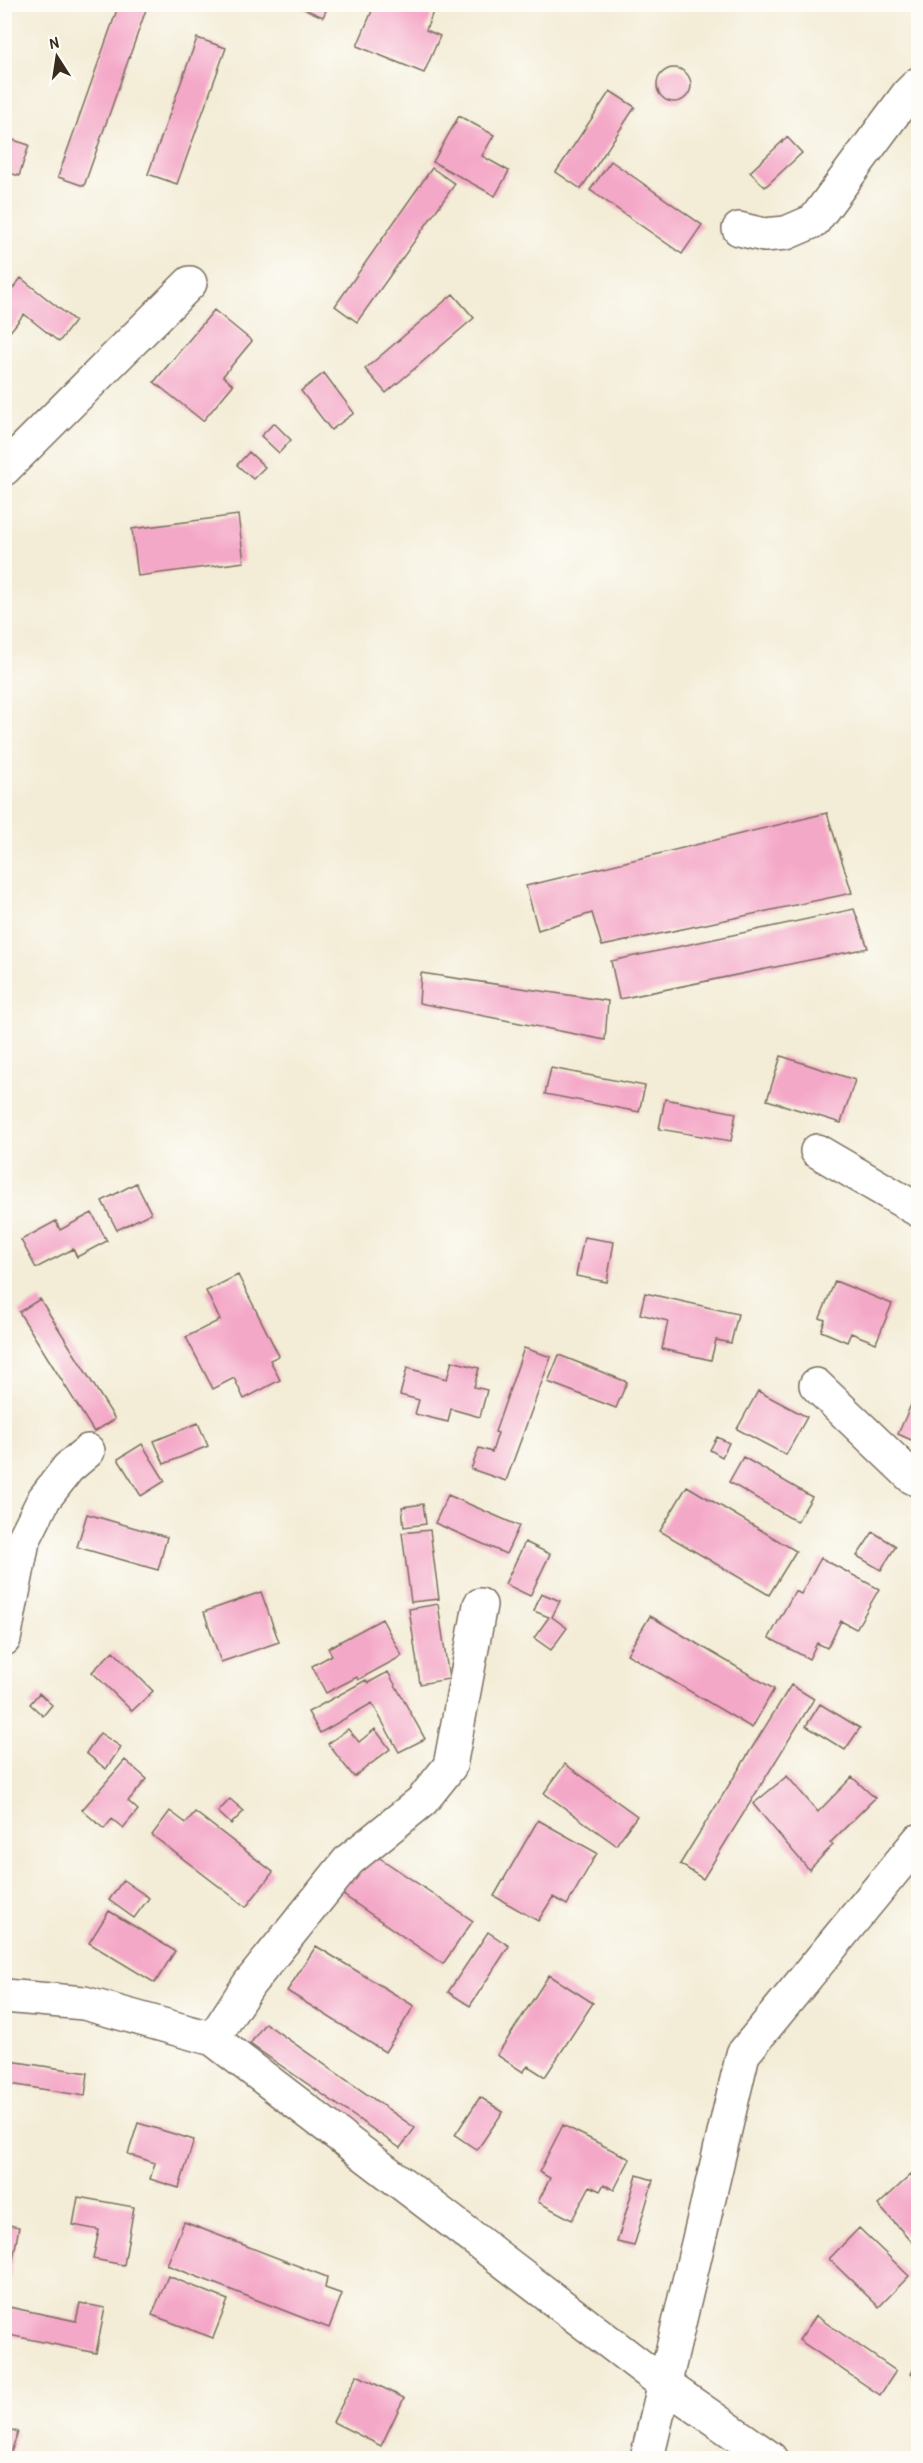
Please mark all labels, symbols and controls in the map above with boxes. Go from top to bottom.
north arrow [27,27,87,87]
text: N [47,31,61,54]

